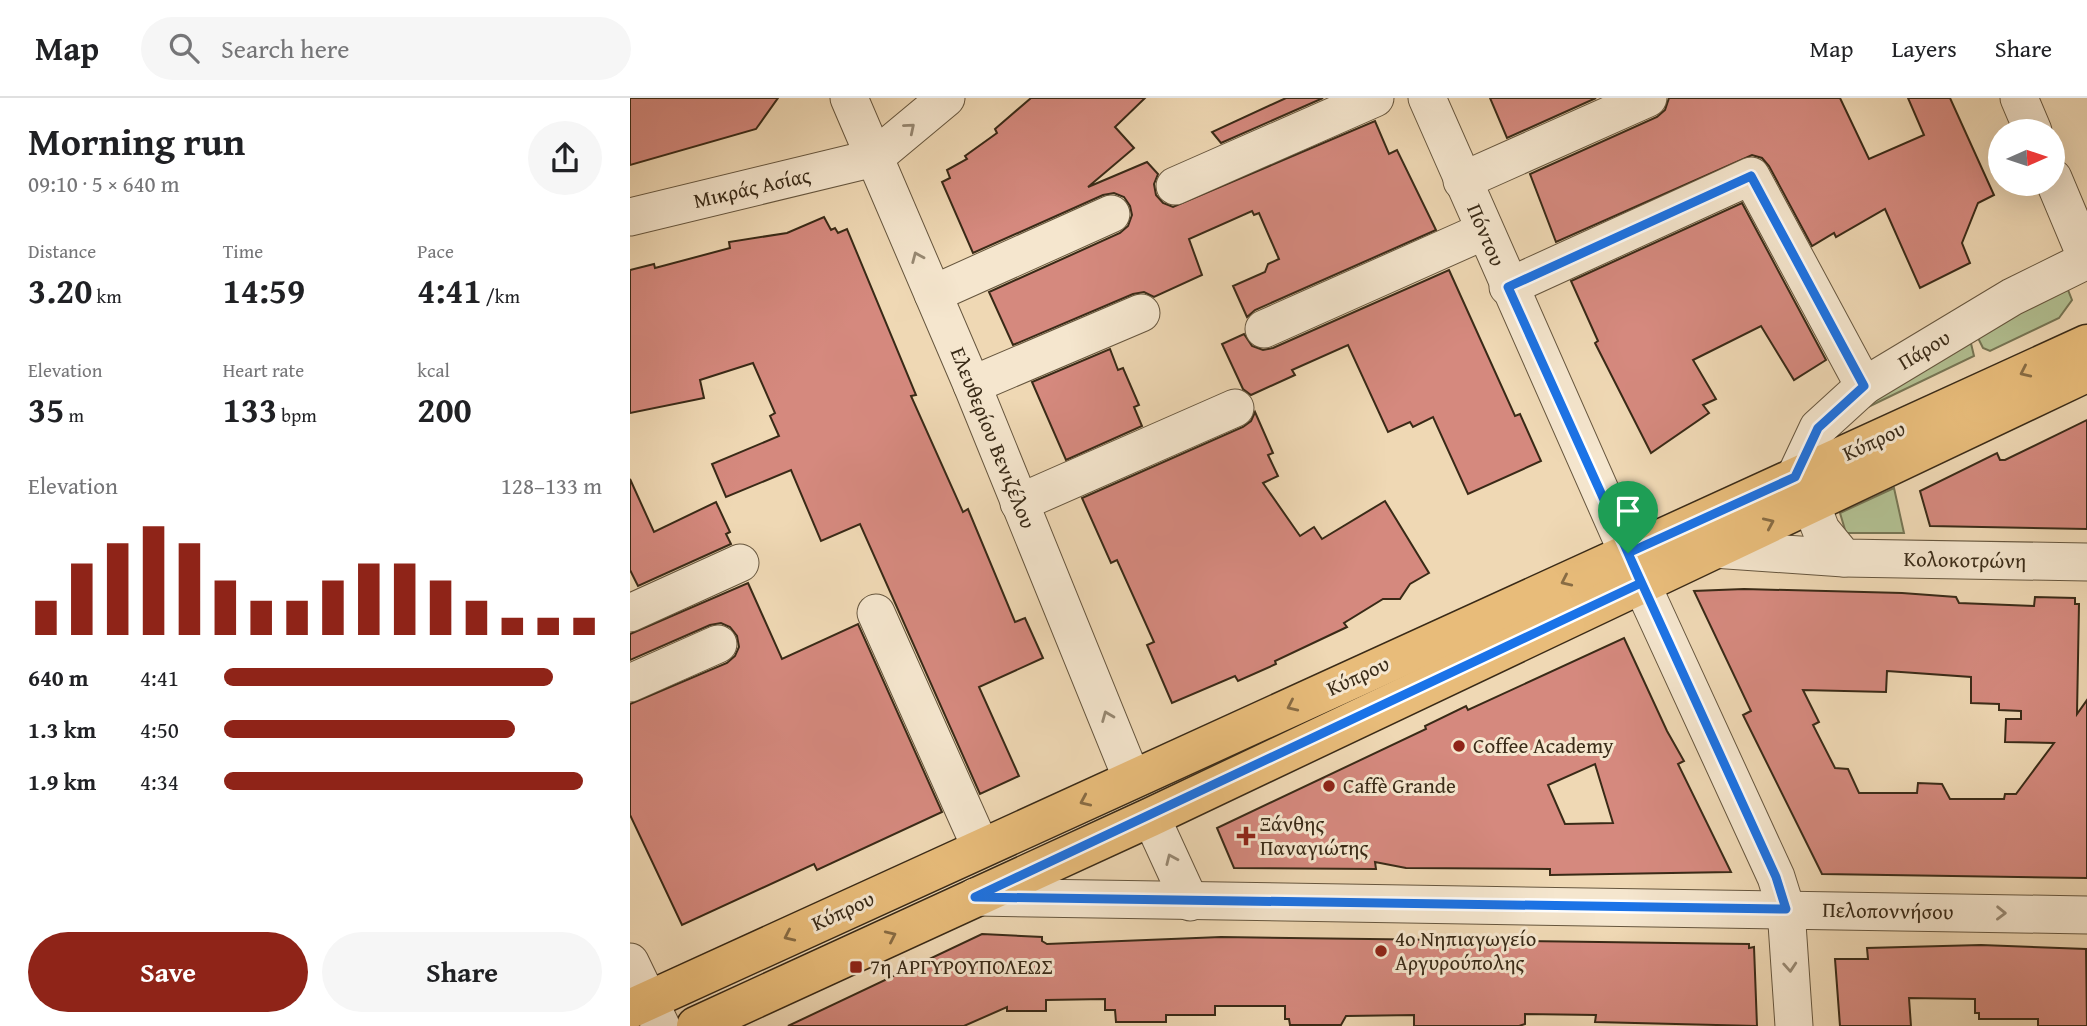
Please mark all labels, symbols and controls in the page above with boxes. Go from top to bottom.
search box [141,17,631,80]
text: Map [35,24,99,72]
icon: search [165,29,203,67]
text: Search here [221,29,349,68]
text: Map [1810,31,1853,66]
text: Layers [1891,31,1957,66]
text: Share [1995,31,2052,66]
text: Morning run [28,113,245,169]
north arrow [1988,119,2065,196]
map controls [1988,119,2065,196]
button: share [528,121,602,195]
one-way arrow [902,124,915,136]
street label: Μικράς Ασίας [690,159,814,216]
text: 09:10 · 5 × 640 m [28,167,180,200]
street label: Πόντου [1459,199,1513,271]
text: Distance [28,237,96,265]
text: Time [223,237,263,265]
text: Pace [417,237,454,265]
one-way arrow [911,252,925,264]
text: 3.20 [28,265,92,316]
text: 14:59 [223,265,305,316]
text: 4:41 [417,265,482,316]
text: km [92,282,122,310]
text: /km [482,282,520,310]
street label: Πάρου [1892,322,1956,377]
street label: Ελευθερίου Βενιζέλου [943,343,1044,533]
text: Elevation [28,356,102,384]
text: Heart rate [223,356,304,384]
text: kcal [417,356,450,384]
one-way arrow [2020,364,2032,378]
text: 35 [28,384,64,435]
text: 133 [223,384,277,435]
text: 200 [417,384,472,435]
text: m [64,401,84,429]
text: bpm [277,401,317,429]
street label: Κύπρου [1837,412,1910,469]
text: Elevation [28,469,118,502]
text: 128–133 m [501,469,602,502]
pin [1598,481,1658,553]
icon: arrive [1609,492,1647,530]
one-way arrow [1762,517,1774,531]
street label: Κολοκοτρώνη [1903,543,2027,576]
one-way arrow [1561,573,1573,587]
street label: Κύπρου [1321,647,1394,704]
text: 640 m [28,661,89,694]
text: 4:41 [140,661,179,694]
one-way arrow [1287,698,1299,712]
one-way arrow [1101,711,1115,723]
text: 1.3 km [28,713,96,746]
text: 4:50 [140,713,179,746]
place label: Coffee Academy [1473,730,1614,761]
marker: Coffee Academy [1451,738,1467,754]
text: 1.9 km [28,765,96,798]
text: 4:34 [140,765,179,798]
place label: Caffè Grande [1343,770,1456,801]
marker: Caffè Grande [1321,778,1337,794]
one-way arrow [1080,793,1092,807]
place label: Ξάνθης Παναγιώτης [1260,808,1369,863]
marker: Ξάνθης Παναγιώτης [1238,828,1254,844]
one-way arrow [1165,854,1179,867]
street label: Κύπρου [806,882,879,939]
street label: Πελοποννήσου [1822,894,1954,927]
one-way arrow [1996,905,2007,921]
place label: 4ο Νηπιαγωγείο Αργυρούπολης [1395,923,1536,978]
one-way arrow [784,928,796,942]
one-way arrow [884,930,896,944]
button: Save [28,932,308,1012]
button: Share [322,932,602,1012]
marker: 4ο Νηπιαγωγείο Αργυρούπολης [1373,943,1389,959]
place label: 7η ΑΡΓΥΡΟΥΠΟΛΕΩΣ [870,951,1053,982]
marker: 7η ΑΡΓΥΡΟΥΠΟΛΕΩΣ [848,959,864,975]
one-way arrow [1782,962,1797,973]

